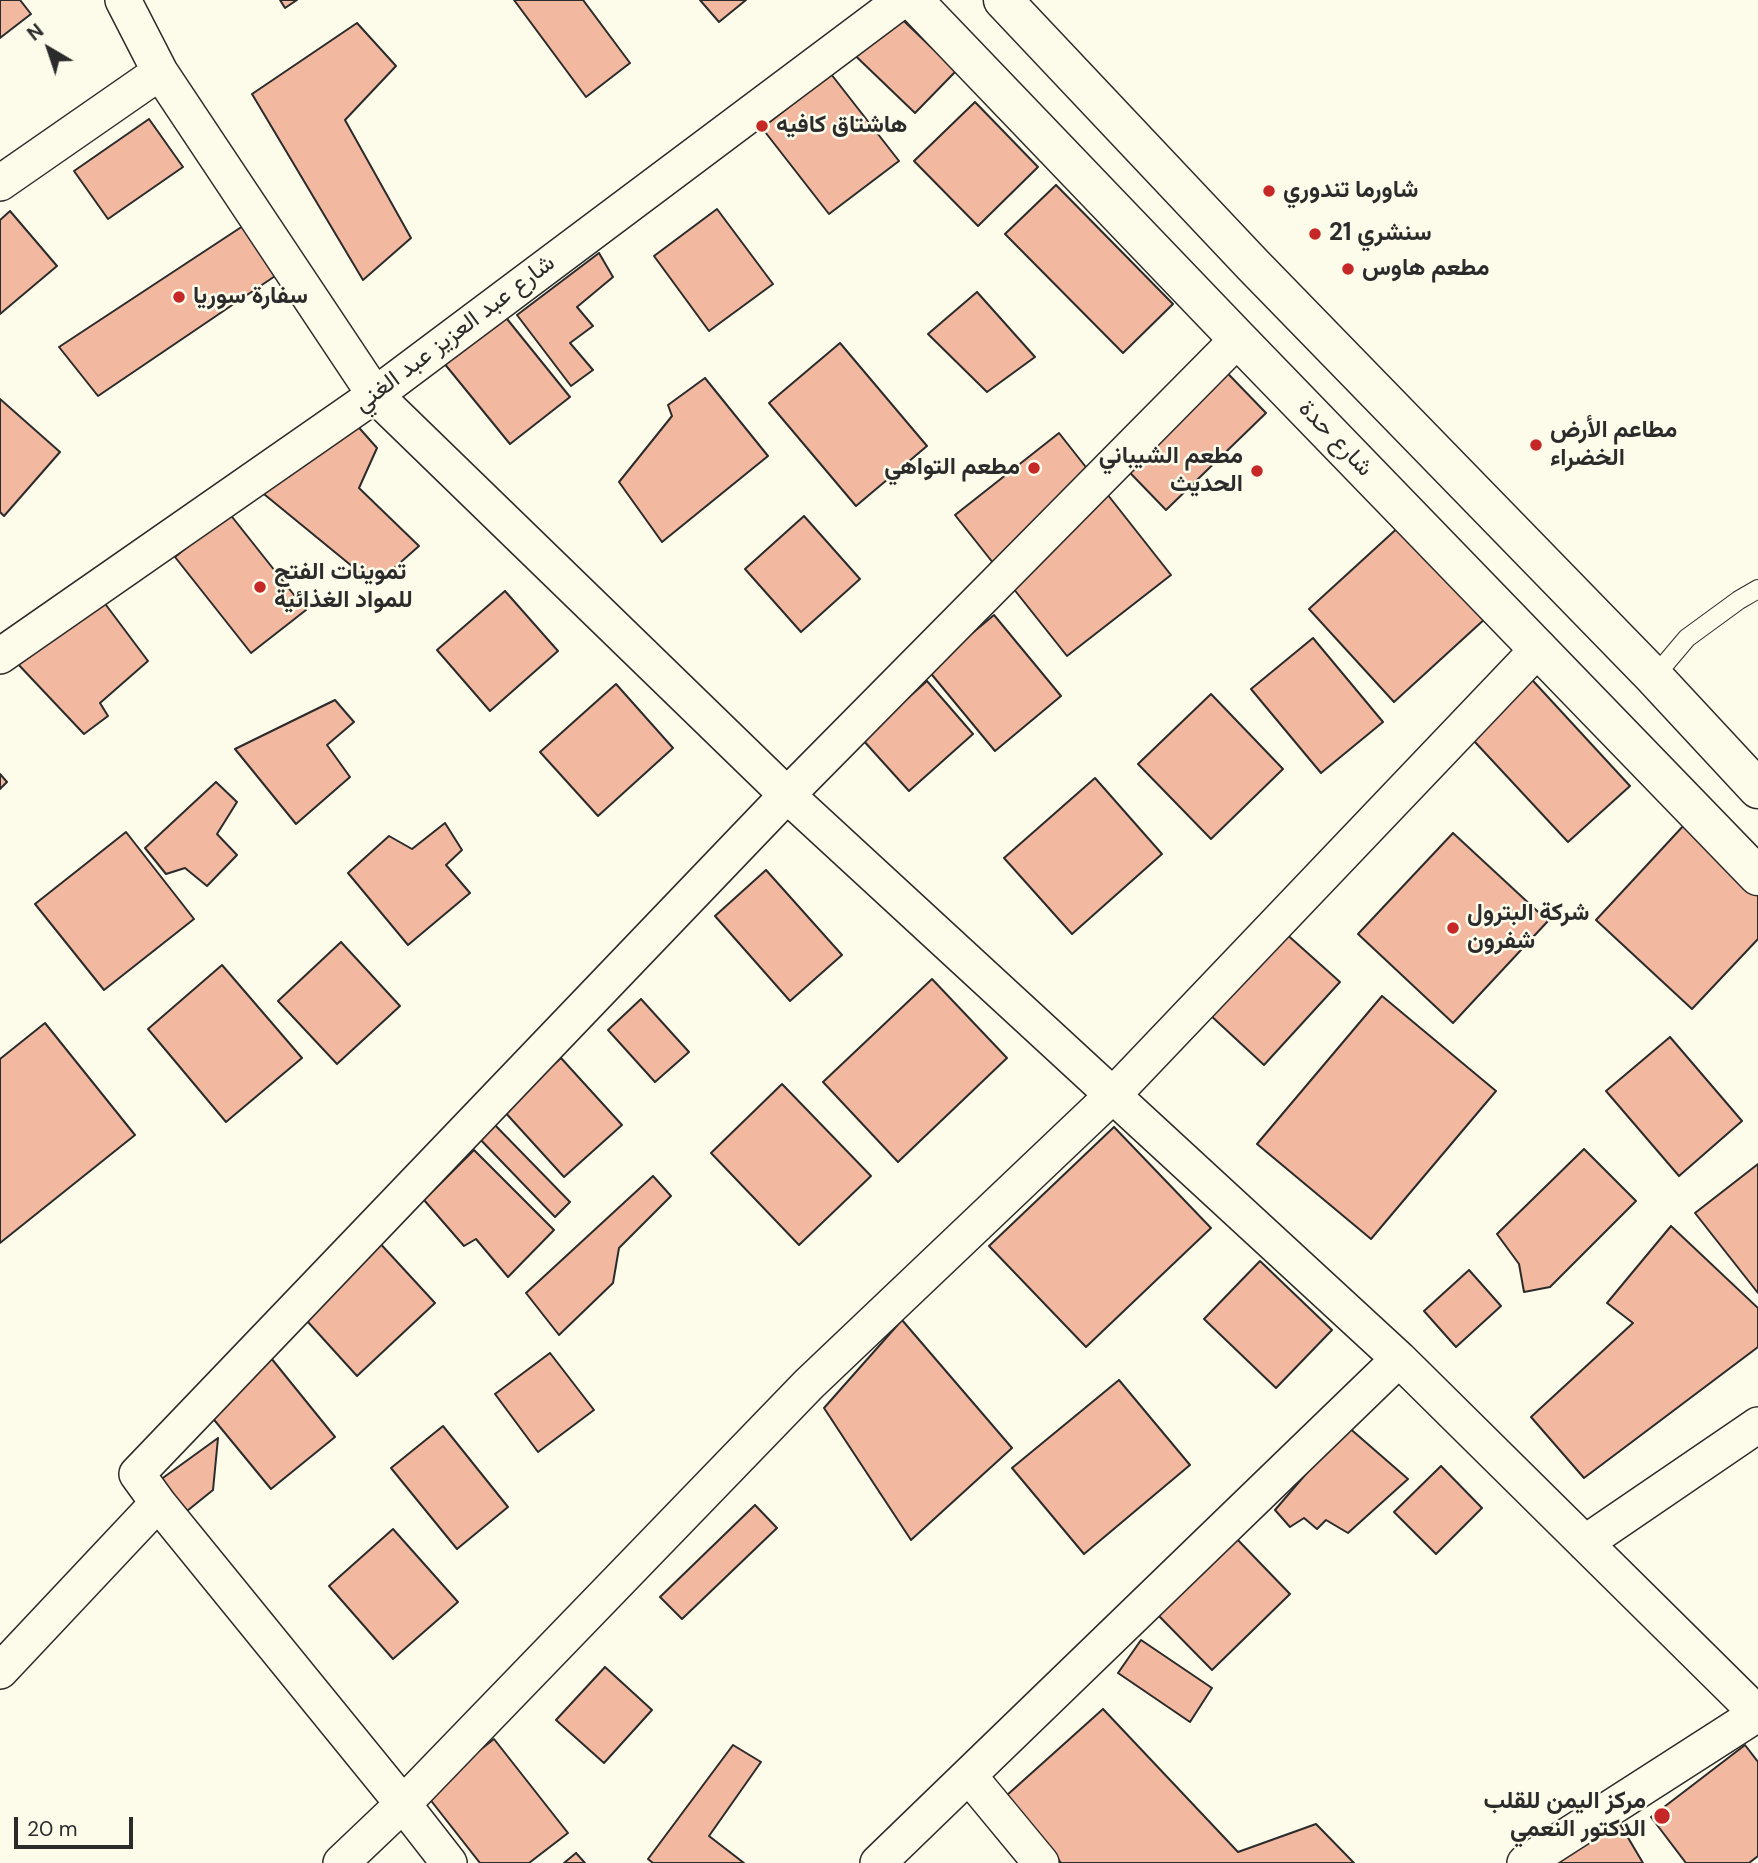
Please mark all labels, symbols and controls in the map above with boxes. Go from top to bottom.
north arrow [14,14,84,84]
text: N [22,18,49,46]
place label: هاشتاق كافيه [776,112,907,140]
marker: هاشتاق كافيه [754,118,770,134]
place label: شاورما تندوري [1283,177,1418,205]
marker: شاورما تندوري [1261,183,1277,199]
place label: 21 سنشري [1329,220,1432,248]
marker: 21 سنشري [1307,226,1323,242]
street label: شارع عبد العزيز عبد الغني [349,249,561,419]
place label: مطعم هاوس [1362,255,1490,283]
marker: مطعم هاوس [1340,261,1356,277]
place label: سفارة سوريا [193,283,308,311]
marker: سفارة سوريا [171,289,187,305]
street label: شارع حدة [1292,395,1378,483]
place label: مطاعم الأرض الخضراء [1550,417,1677,473]
marker: مطاعم الأرض الخضراء [1528,437,1544,453]
place label: مطعم الشيباني الحديث [1099,443,1243,499]
place label: مطعم التواهي [884,454,1020,482]
marker: مطعم التواهي [1026,460,1042,476]
marker: مطعم الشيباني الحديث [1249,463,1265,479]
place label: تموينات الفتح للمواد الغذائية [274,559,413,615]
marker: تموينات الفتح للمواد الغذائية [252,579,268,595]
place label: شركة البترول شفرون [1467,900,1589,956]
marker: شركة البترول شفرون [1445,920,1461,936]
place label: مركز اليمن للقلب الدكتور النعمي [1484,1788,1646,1844]
scale bar [18,1804,136,1848]
marker: مركز اليمن للقلب الدكتور النعمي [1652,1806,1672,1826]
text: 20 m [27,1815,78,1843]

